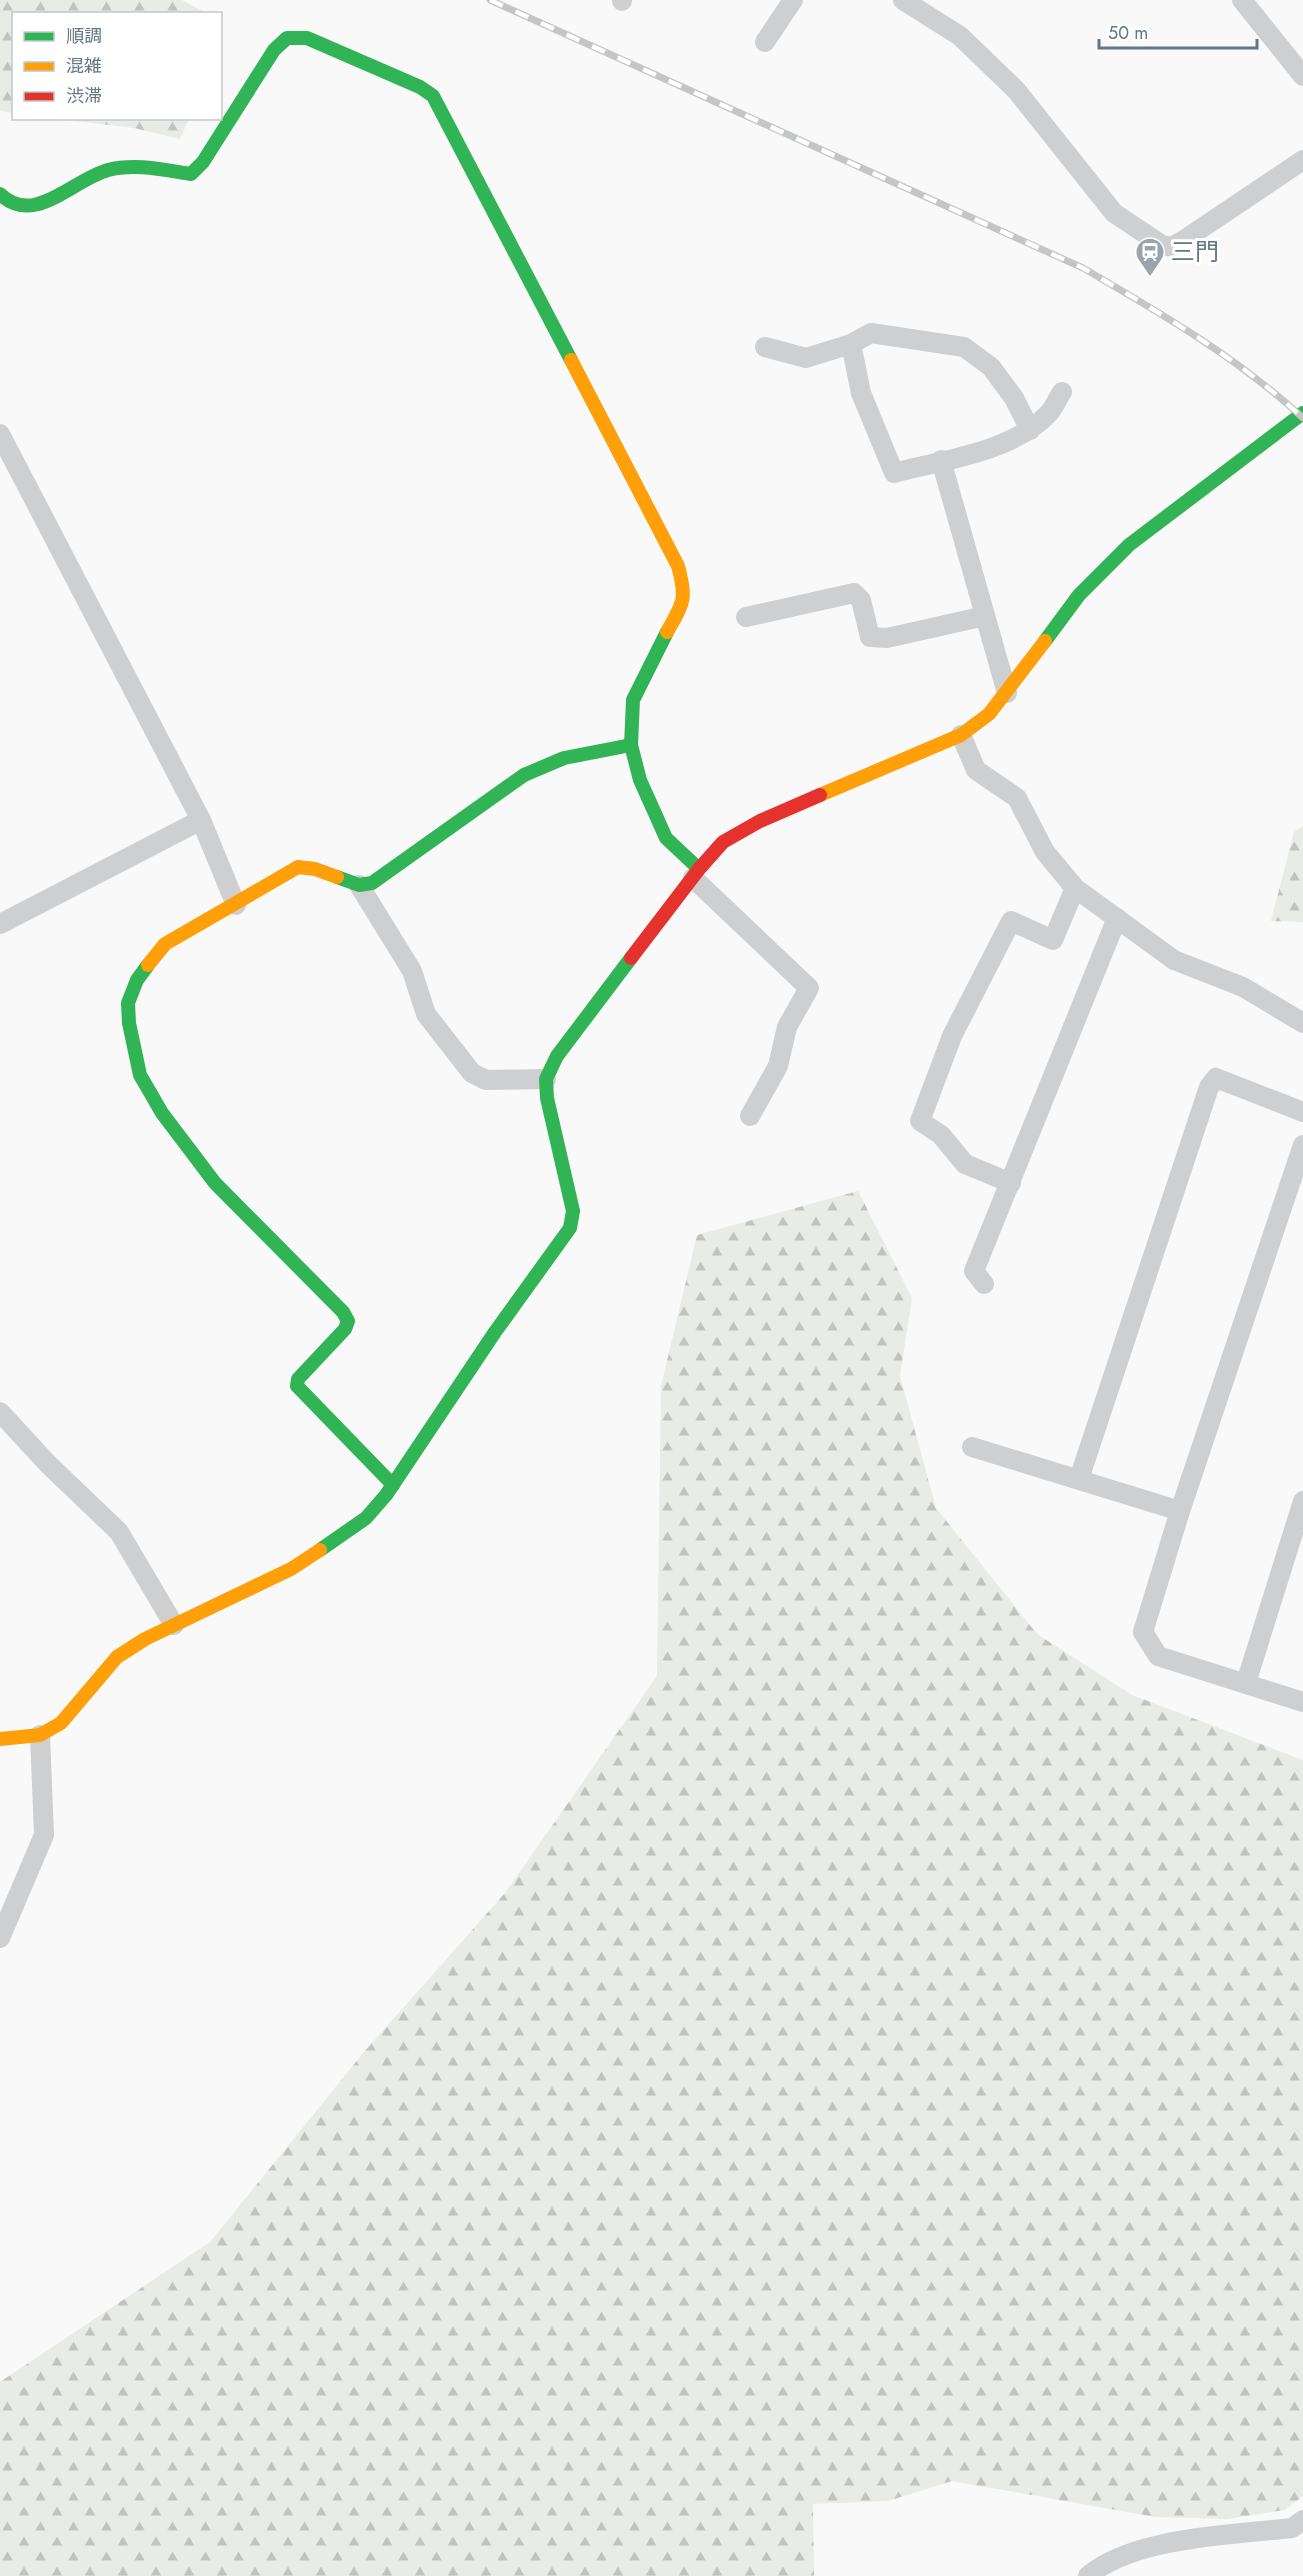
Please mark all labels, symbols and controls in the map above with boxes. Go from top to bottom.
legend [12,12,222,120]
scale bar [1099,12,1256,50]
text: 50 m [1108,20,1148,46]
text: 順調 [66,23,102,49]
text: 混雑 [66,53,102,79]
text: 渋滞 [66,83,102,109]
place label: 三門 [1171,234,1219,269]
station icon: 三門 [1134,236,1166,278]

